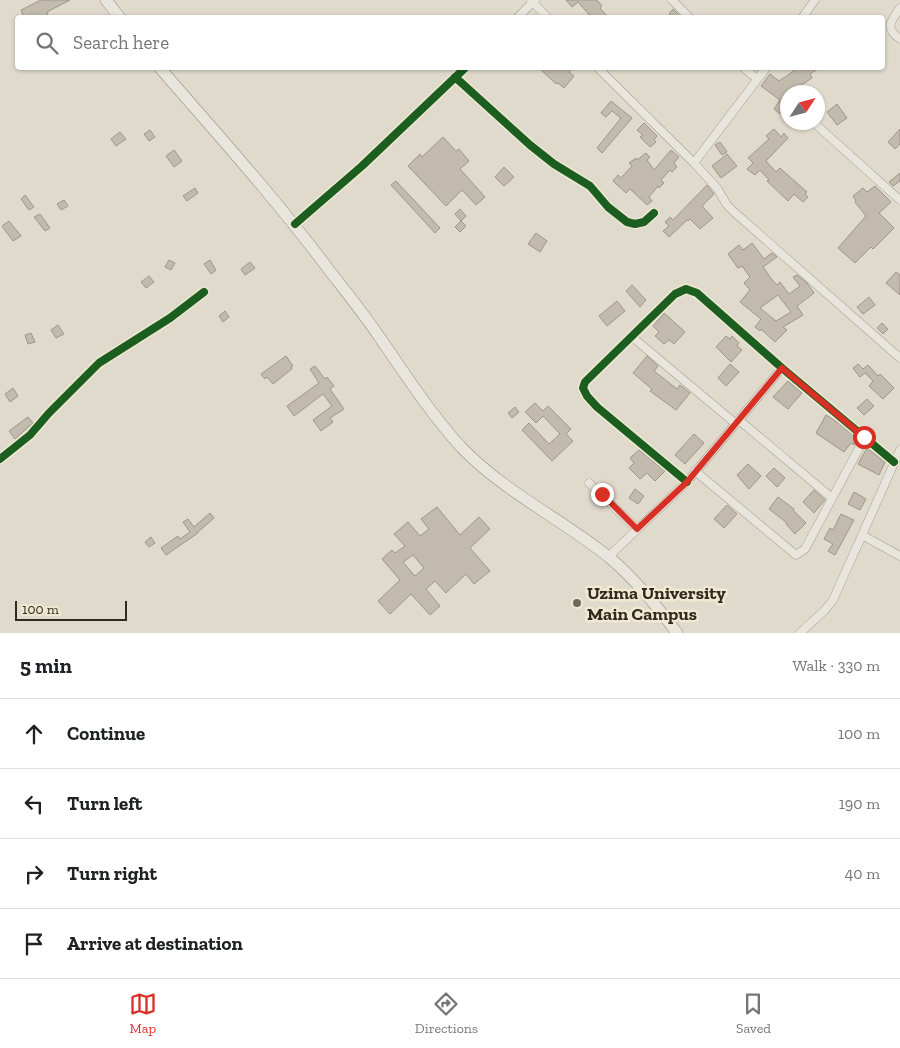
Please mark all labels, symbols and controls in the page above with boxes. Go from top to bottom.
search box [15,15,885,70]
icon: search [33,29,61,57]
text: Search here [73,31,169,54]
north arrow [780,85,825,130]
route start [853,426,876,449]
route end [591,483,614,506]
place label: Uzima University Main Campus [587,582,726,625]
marker: Uzima University Main Campus [571,597,583,609]
scale bar [15,598,128,621]
text: 100 m [22,601,59,618]
text: 5 min [20,653,72,678]
text: Walk · 330 m [792,656,880,675]
icon: ahead [20,720,48,748]
text: Continue [67,722,145,745]
text: 100 m [838,724,880,743]
icon: left [20,790,48,818]
text: Turn left [67,792,142,815]
text: 190 m [839,794,880,813]
icon: right [20,860,48,888]
text: Turn right [67,862,157,885]
text: 40 m [845,864,880,883]
icon: arrive [20,930,48,958]
text: Arrive at destination [67,932,243,955]
tab: Map [129,990,157,1037]
tab: Directions [415,990,478,1037]
tab: Saved [736,990,771,1037]

